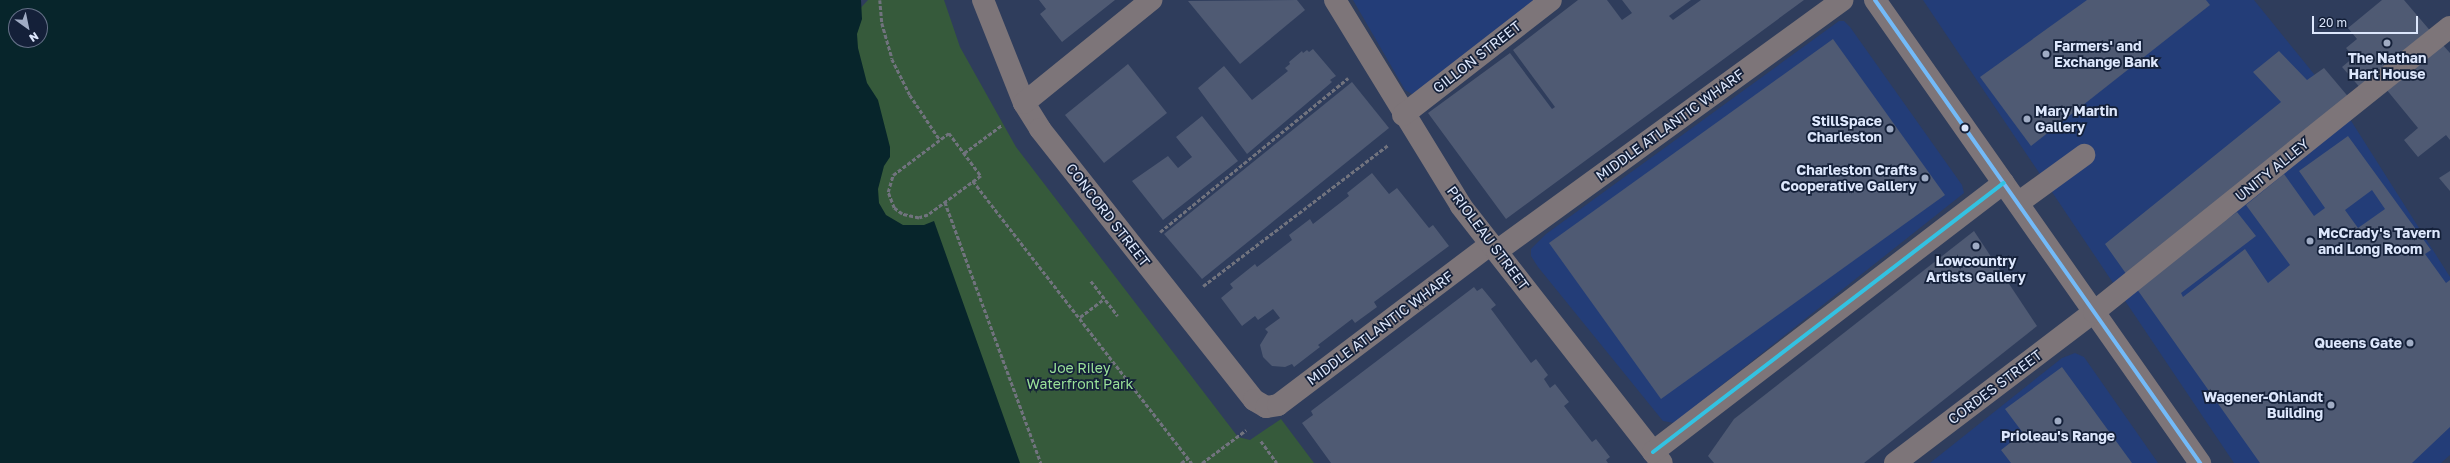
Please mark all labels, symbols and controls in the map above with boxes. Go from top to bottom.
north arrow [8,8,48,48]
scale bar [2314,8,2420,34]
text: 20 m [2319,15,2347,30]
street label: GILLON STREET [1430,17,1524,97]
text: N [27,30,41,45]
place label: Farmers' and Exchange Bank [2054,38,2159,70]
marker: The Nathan Hart House [2382,38,2392,48]
marker: Farmers' and Exchange Bank [2041,49,2051,59]
place label: The Nathan Hart House [2348,50,2426,82]
street label: MIDDLE ATLANTIC WHARF [1593,66,1747,184]
place label: Mary Martin Gallery [2035,103,2118,136]
place label: StillSpace Charleston [1807,113,1882,146]
marker: Mary Martin Gallery [2022,114,2032,124]
unlabelled marker [1960,123,1970,133]
marker: StillSpace Charleston [1885,124,1895,134]
street label: UNITY ALLEY [2232,135,2312,205]
street label: CONCORD STREET [1063,160,1153,270]
place label: Charleston Crafts Cooperative Gallery [1781,162,1917,194]
marker: Charleston Crafts Cooperative Gallery [1920,173,1930,183]
street label: PRIOLEAU STREET [1444,183,1532,293]
place label: McCrady's Tavern and Long Room [2318,225,2440,258]
marker: McCrady's Tavern and Long Room [2305,236,2315,246]
marker: Lowcountry Artists Gallery [1971,241,1981,251]
place label: Lowcountry Artists Gallery [1926,253,2026,286]
street label: MIDDLE ATLANTIC WHARF [1304,267,1456,389]
place label: Queens Gate [2314,335,2402,351]
marker: Queens Gate [2405,338,2415,348]
street label: CORDES STREET [1945,346,2045,428]
park label: Joe Riley Waterfront Park [1027,360,1133,392]
place label: Wagener-Ohlandt Building [2203,389,2323,422]
marker: Wagener-Ohlandt Building [2326,400,2336,410]
marker: Prioleau's Range [2053,416,2063,426]
place label: Prioleau's Range [2001,428,2115,444]

